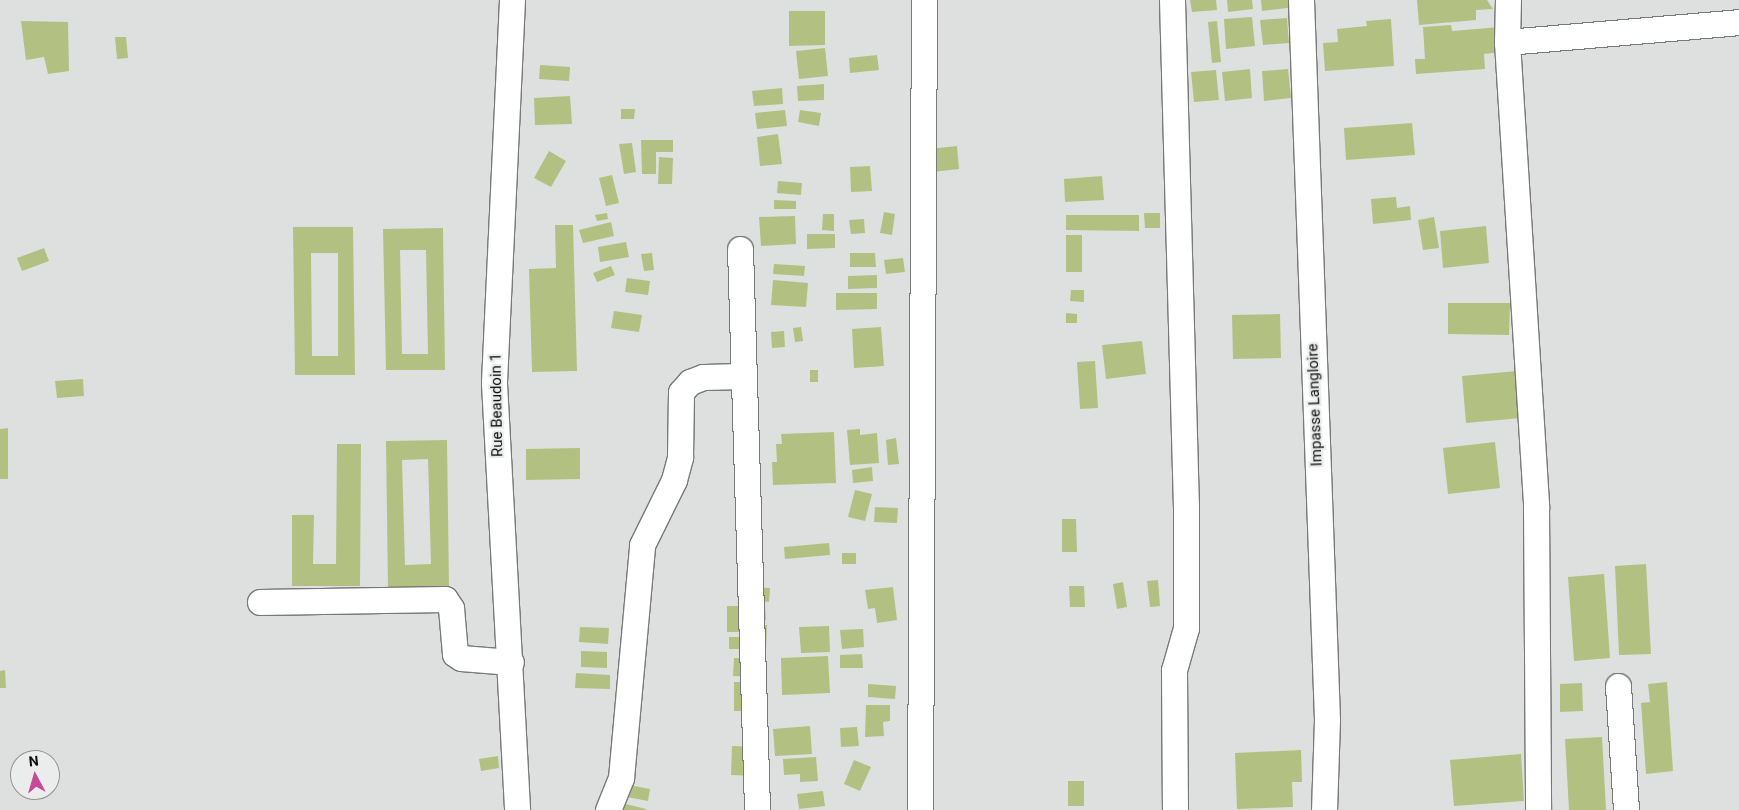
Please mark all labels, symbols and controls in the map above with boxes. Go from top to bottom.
street label: Impasse Langloire [1304,343,1326,467]
street label: Rue Beaudoin 1 [487,353,507,457]
north arrow [10,750,60,800]
text: N [28,753,39,770]

